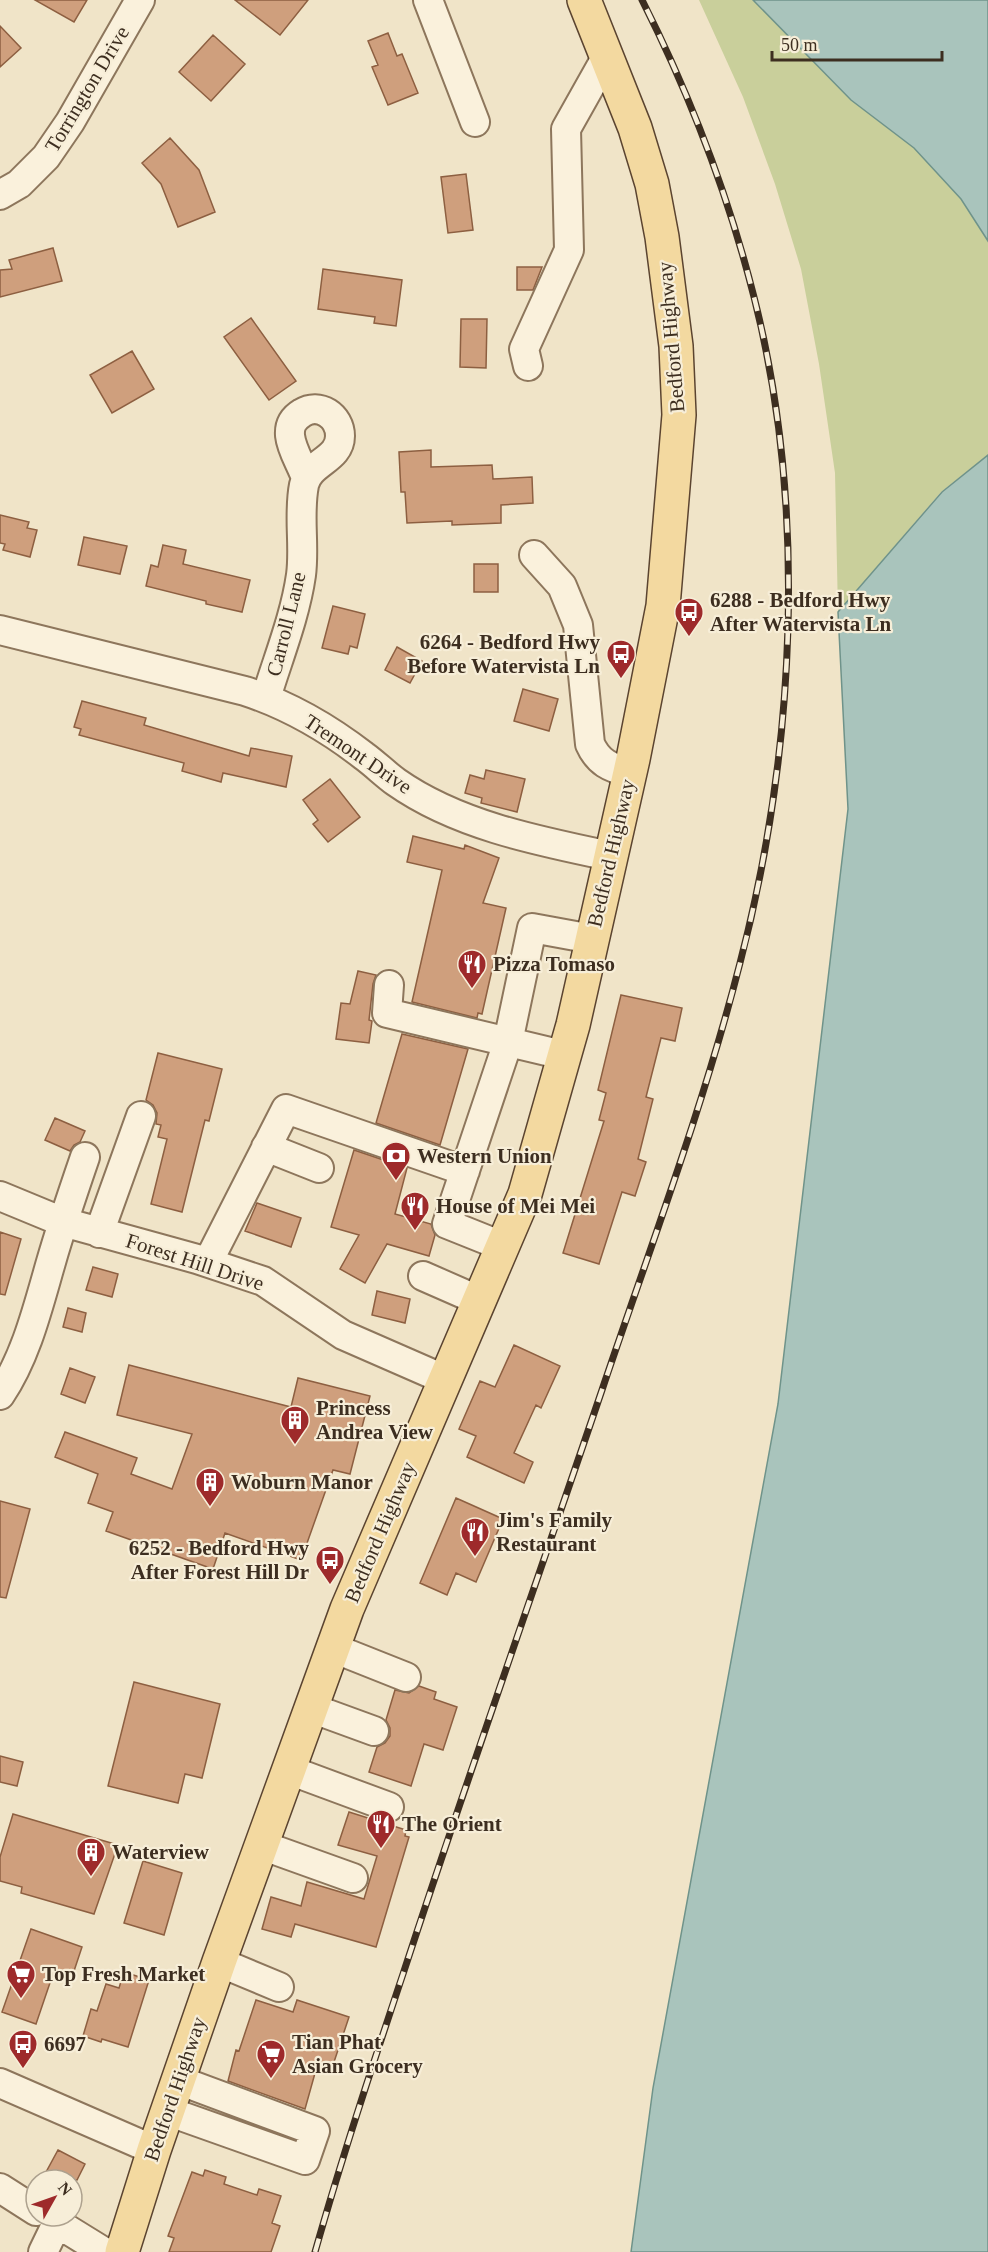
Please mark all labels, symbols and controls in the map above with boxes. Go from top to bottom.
street label: Torrington Drive [40,22,134,156]
scale bar [772,24,942,62]
text: 50 m [781,35,818,55]
street label: Bedford Highway [652,260,690,413]
street label: Carroll Lane [261,569,311,679]
place label: 6288 - Bedford Hwy After Watervista Ln [710,588,892,636]
bus stop icon: 6288 - Bedford Hwy After Watervista Ln [673,596,705,638]
place label: 6264 - Bedford Hwy Before Watervista Ln [407,630,600,678]
bus stop icon: 6264 - Bedford Hwy Before Watervista Ln [605,638,637,680]
street label: Tremont Drive [300,709,416,799]
street label: Bedford Highway [582,776,640,929]
restaurant icon: Pizza Tomaso [456,948,488,990]
place label: Pizza Tomaso [493,952,615,976]
bank icon: Western Union [380,1140,412,1182]
place label: Western Union [417,1144,552,1168]
restaurant icon: House of Mei Mei [399,1190,431,1232]
place label: House of Mei Mei [436,1194,595,1218]
street label: Forest Hill Drive [123,1228,267,1296]
place label: Princess Andrea View [316,1396,434,1444]
building icon: Princess Andrea View [279,1404,311,1446]
street label: Bedford Highway [339,1457,421,1606]
building icon: Woburn Manor [194,1466,226,1508]
place label: Woburn Manor [231,1470,373,1494]
place label: Jim's Family Restaurant [496,1508,613,1556]
restaurant icon: Jim's Family Restaurant [459,1516,491,1558]
place label: 6252 - Bedford Hwy After Forest Hill Dr [129,1536,309,1584]
bus stop icon: 6252 - Bedford Hwy After Forest Hill Dr [314,1544,346,1586]
restaurant icon: The Orient [365,1808,397,1850]
place label: The Orient [402,1812,502,1836]
building icon: Waterview [75,1836,107,1878]
place label: Waterview [112,1840,210,1864]
supermarket icon: Top Fresh Market [5,1958,37,2000]
place label: Top Fresh Market [42,1962,205,1986]
street label: Bedford Highway [139,2013,211,2164]
bus stop icon: 6697 [7,2028,39,2070]
place label: Tian Phat Asian Grocery [292,2030,423,2078]
place label: 6697 [44,2032,86,2056]
supermarket icon: Tian Phat Asian Grocery [255,2038,287,2080]
north arrow [24,2168,84,2228]
text: N [55,2179,76,2199]

